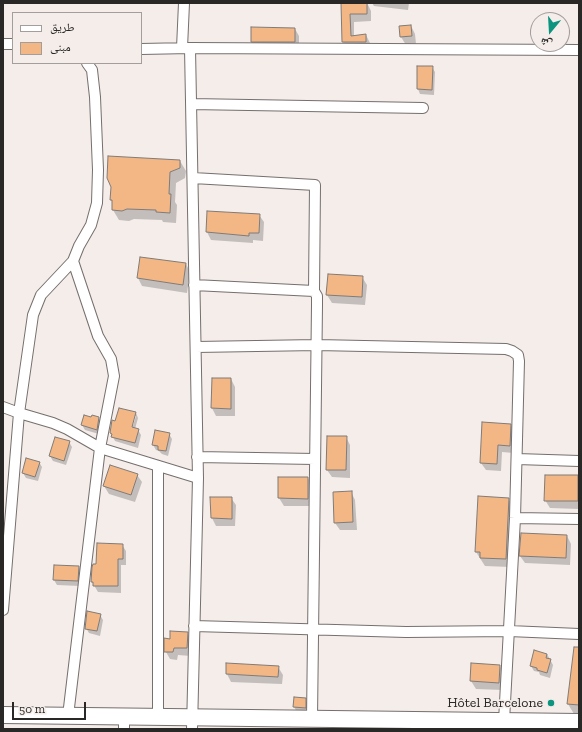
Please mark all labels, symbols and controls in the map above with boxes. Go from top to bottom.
legend [12,12,142,64]
north arrow [530,12,570,52]
text: طريق [50,20,75,34]
text: ش [539,35,554,51]
text: مبنى [50,40,71,54]
scale bar [14,694,88,720]
place label: Hôtel Barcelone [447,695,543,711]
marker: Hôtel Barcelone [546,698,556,708]
text: 50 m [19,702,45,716]

